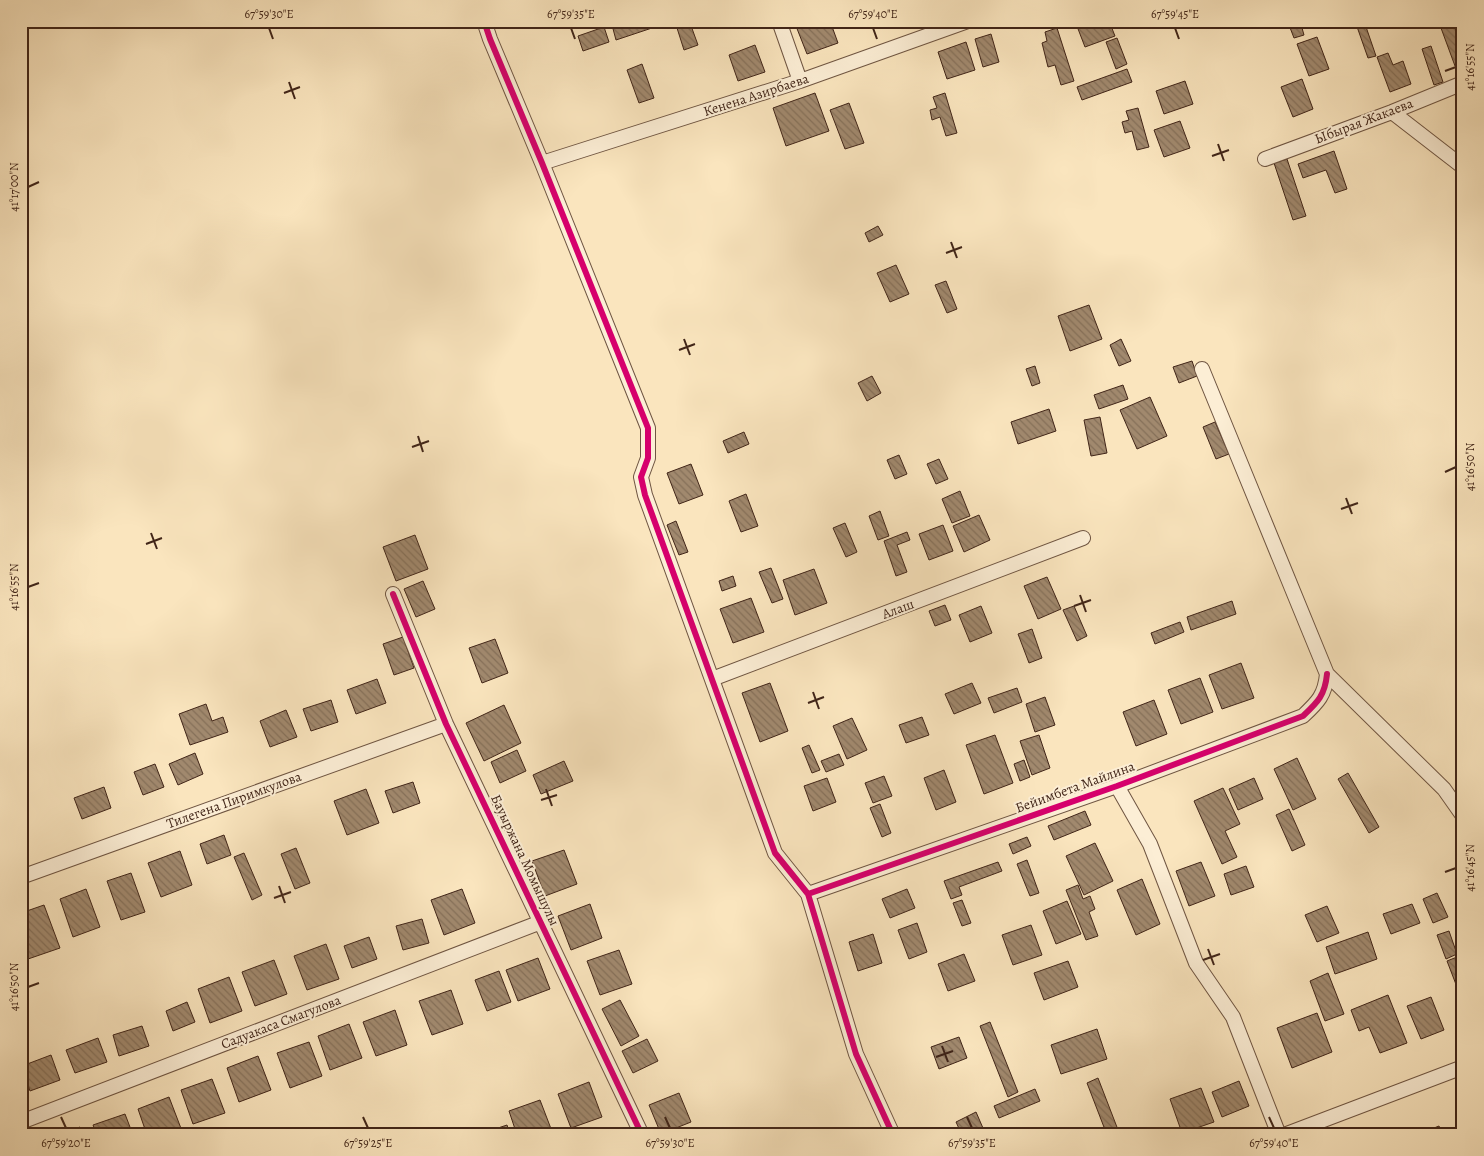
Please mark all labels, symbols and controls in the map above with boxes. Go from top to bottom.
text: 67°59'30"E [245,6,294,22]
text: 67°59'35"E [547,6,595,22]
text: 67°59'40"E [848,6,898,22]
text: 67°59'45"E [1151,6,1199,22]
text: 41°16'55"N [1462,43,1478,91]
street label: Кенена Азирбаева [701,69,812,121]
street label: Ыбырая Жакаева [1312,93,1416,148]
text: 41°17'00"N [6,162,22,212]
text: 41°16'50"N [1462,442,1478,491]
text: 41°16'55"N [6,563,22,611]
street label: Алаш [878,594,917,624]
street label: Бейимбета Майлина [1013,756,1138,817]
street label: Тилегена Пиримкулова [164,767,305,833]
street label: Бауыржана Момышулы [486,791,564,929]
text: 41°16'45"N [1462,844,1478,892]
text: 41°16'50"N [6,962,22,1011]
street label: Садуакаса Смагулова [218,990,344,1054]
text: 67°59'20"E [41,1135,91,1151]
text: 67°59'25"E [344,1135,392,1151]
text: 67°59'30"E [646,1135,695,1151]
text: 67°59'35"E [948,1135,996,1151]
text: 67°59'40"E [1249,1135,1299,1151]

